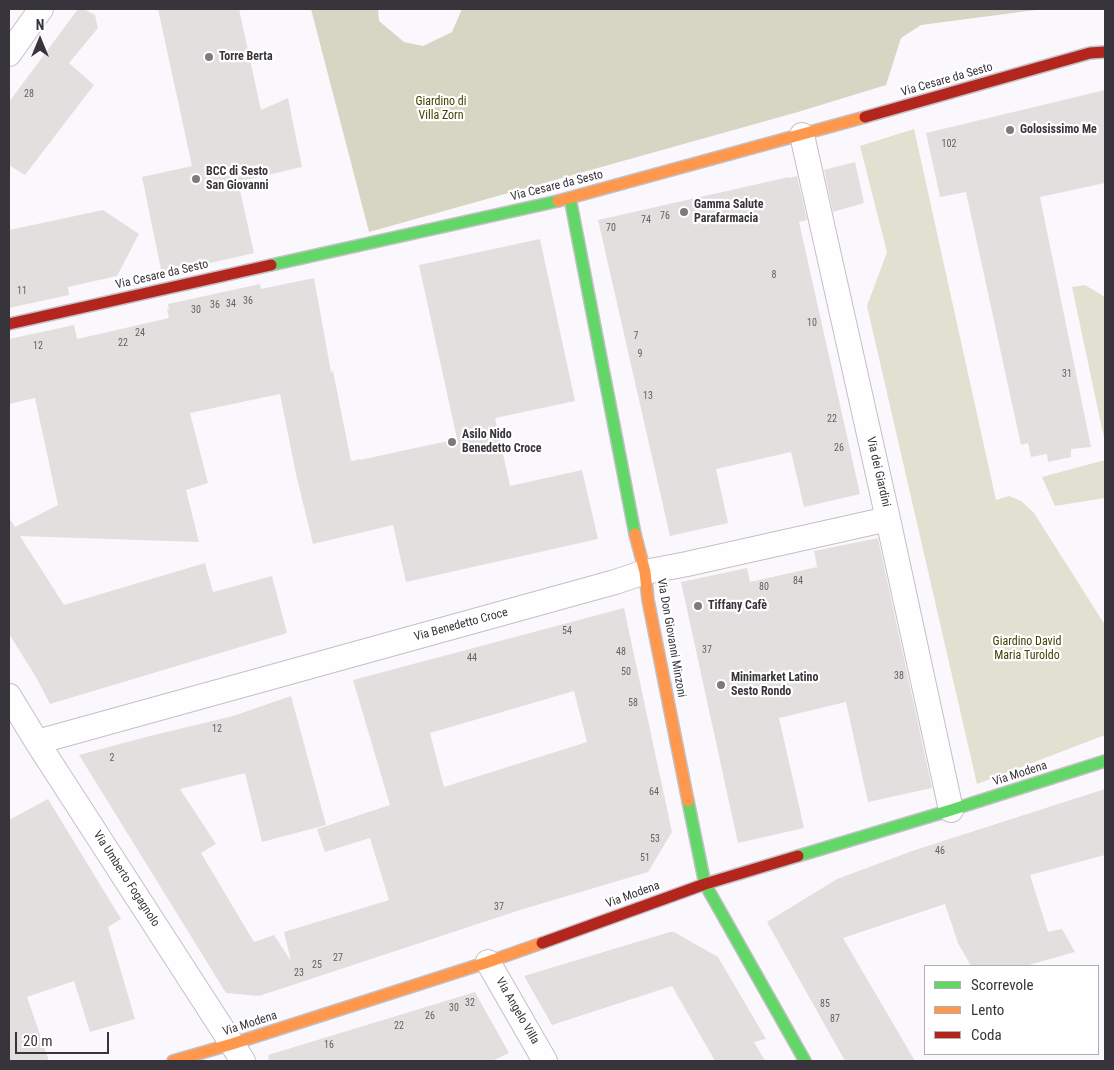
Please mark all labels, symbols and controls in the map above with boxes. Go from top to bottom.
north arrow [15,15,65,65]
text: N [36,17,44,33]
place label: Torre Berta [219,50,273,64]
marker: Torre Berta [203,51,215,63]
street label: Via Cesare da Sesto [899,60,995,100]
house number: 28 [24,88,34,100]
park label: Giardino di Villa Zorn [415,95,467,123]
place label: Golosissimo Me [1020,123,1097,137]
marker: Golosissimo Me [1004,124,1016,136]
house number: 102 [942,138,956,150]
place label: BCC di Sesto San Giovanni [206,165,269,193]
street label: Via Cesare da Sesto [509,168,605,204]
marker: BCC di Sesto San Giovanni [190,173,202,185]
place label: Gamma Salute Parafarmacia [694,198,763,226]
marker: Gamma Salute Parafarmacia [678,206,690,218]
house number: 76 [660,210,670,222]
house number: 74 [641,214,651,226]
house number: 70 [606,222,616,234]
street label: Via Cesare da Sesto [114,257,210,293]
house number: 8 [772,269,776,281]
house number: 11 [17,285,27,297]
house number: 36 [243,295,253,307]
house number: 34 [226,298,236,310]
house number: 36 [210,299,220,311]
house number: 30 [191,304,201,316]
house number: 10 [807,317,817,329]
house number: 24 [135,327,145,339]
house number: 7 [634,330,638,342]
house number: 22 [118,337,128,349]
house number: 12 [33,340,43,352]
house number: 9 [638,348,642,360]
house number: 31 [1062,368,1072,380]
house number: 13 [643,390,653,402]
house number: 22 [827,413,837,425]
place label: Asilo Nido Benedetto Croce [462,428,542,456]
marker: Asilo Nido Benedetto Croce [446,436,458,448]
street label: Via dei Giardini [863,436,893,508]
house number: 26 [834,442,844,454]
house number: 84 [793,575,803,587]
street label: Via Don Giovanni Minzoni [653,577,689,699]
house number: 80 [759,581,769,593]
place label: Tiffany Cafè [708,599,767,613]
marker: Tiffany Cafè [692,600,704,612]
street label: Via Benedetto Croce [413,606,509,644]
house number: 54 [562,625,572,637]
park label: Giardino David Maria Turoldo [993,635,1061,663]
house number: 37 [702,644,712,656]
house number: 48 [616,646,626,658]
house number: 44 [467,652,477,664]
house number: 50 [621,666,631,678]
house number: 38 [894,670,904,682]
place label: Minimarket Latino Sesto Rondo [731,671,818,699]
marker: Minimarket Latino Sesto Rondo [715,679,727,691]
house number: 58 [628,697,638,709]
house number: 12 [212,723,222,735]
house number: 2 [110,752,114,764]
street label: Via Modena [991,758,1049,790]
house number: 64 [649,786,659,798]
street label: Via Umberto Fogagnolo [90,828,162,930]
house number: 53 [650,833,660,845]
house number: 46 [935,845,945,857]
house number: 51 [640,852,650,864]
street label: Via Modena [604,879,662,911]
house number: 37 [494,901,504,913]
house number: 27 [333,952,343,964]
house number: 25 [312,959,322,971]
legend [924,965,1099,1055]
house number: 23 [294,967,304,979]
street label: Via Angelo Villa [492,975,542,1047]
text: Scorrevole [971,976,1033,994]
house number: 32 [465,997,475,1009]
house number: 85 [820,998,830,1010]
text: Lento [971,1001,1004,1019]
house number: 30 [449,1002,459,1014]
street label: Via Modena [221,1008,279,1040]
house number: 26 [425,1010,435,1022]
house number: 87 [830,1013,840,1025]
house number: 22 [394,1020,404,1032]
scale bar [18,1022,111,1054]
text: Coda [971,1026,1002,1044]
text: 20 m [23,1032,53,1050]
house number: 16 [324,1039,334,1051]

